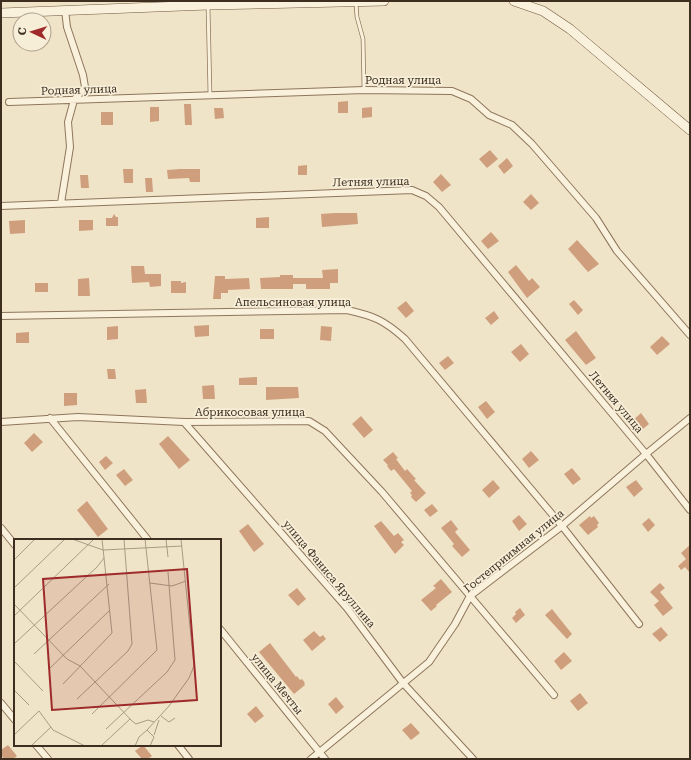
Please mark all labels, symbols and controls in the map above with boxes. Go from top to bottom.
north arrow [12,12,52,52]
text: С [16,27,29,36]
street label: Родная улица [365,74,441,87]
street label: Родная улица [41,82,117,98]
street label: Летняя улица [332,175,410,189]
street label: Апельсиновая улица [235,296,351,309]
street label: Летняя улица [586,368,646,436]
street label: Абрикосовая улица [195,406,305,419]
street label: Гостеприимная улица [462,507,566,595]
street label: улица Фаниса Яруллина [280,517,378,631]
inset map [14,539,221,746]
street label: улица Мечты [248,651,306,717]

